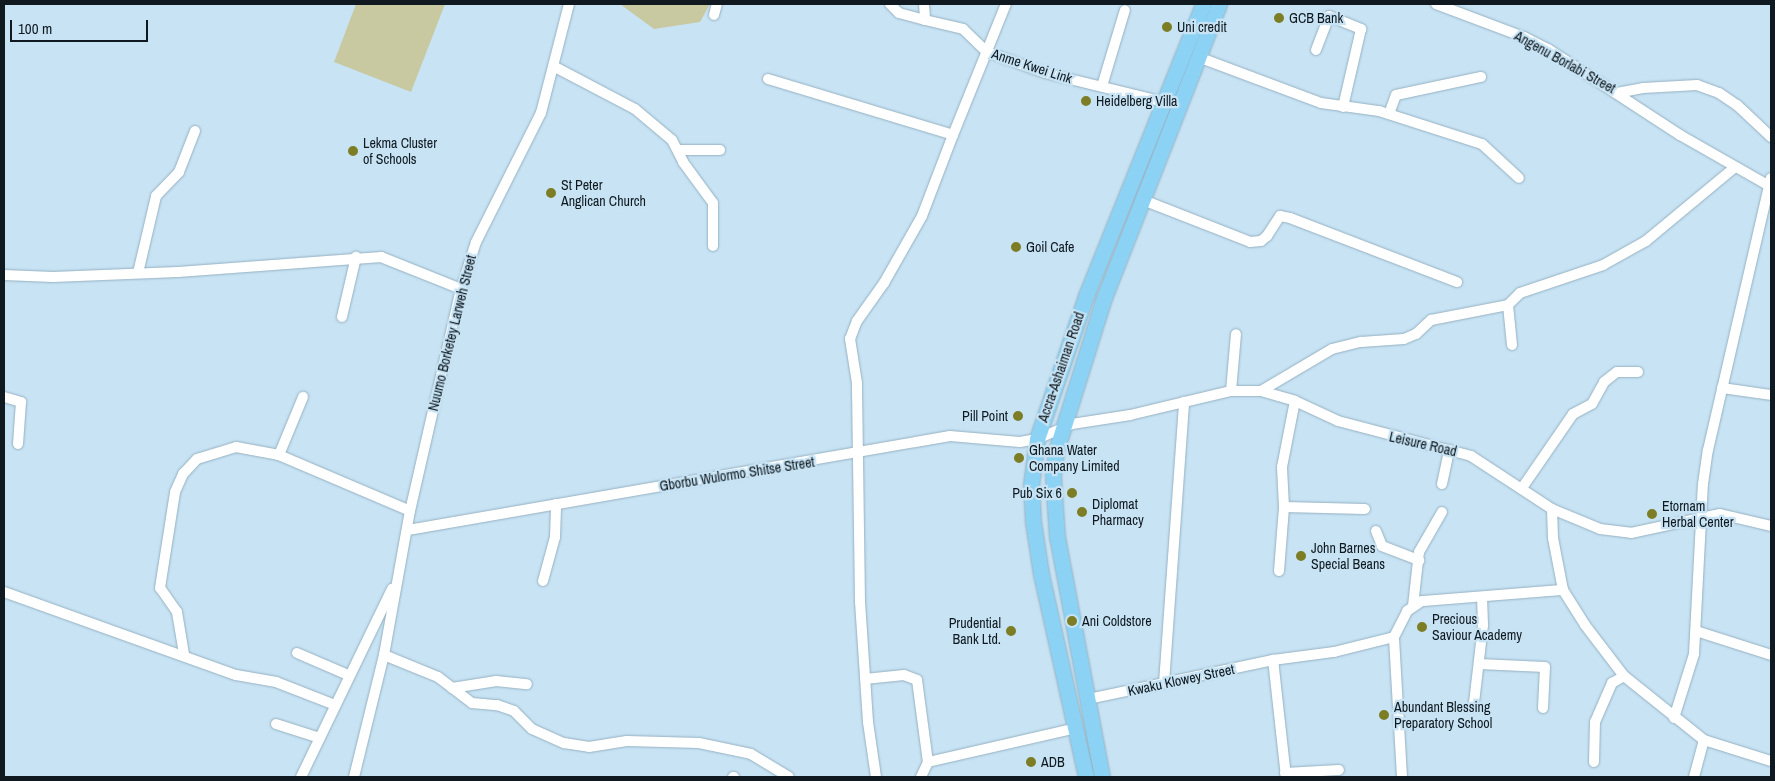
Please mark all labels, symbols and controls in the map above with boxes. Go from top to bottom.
scale bar [12,10,150,42]
place label: GCB Bank [1289,10,1343,26]
marker: GCB Bank [1273,12,1285,24]
text: 100 m [18,18,52,39]
place label: Uni credit [1177,19,1227,35]
marker: Uni credit [1161,21,1173,33]
street label: Angenu Borlabi Street [1512,27,1618,97]
street label: Anme Kwei Link [990,45,1074,87]
place label: Heidelberg Villa [1096,93,1177,109]
marker: Heidelberg Villa [1080,95,1092,107]
place label: Lekma Cluster of Schools [363,135,437,168]
marker: Lekma Cluster of Schools [347,145,359,157]
place label: St Peter Anglican Church [561,177,646,210]
marker: St Peter Anglican Church [545,187,557,199]
place label: Goil Cafe [1026,239,1074,255]
marker: Goil Cafe [1010,241,1022,253]
street label: Nuumo Borketey Larweh Street [424,253,480,413]
street label: Accra-Ashaiman Road [1034,310,1088,424]
place label: Pill Point [962,408,1008,424]
marker: Pill Point [1012,410,1024,422]
street label: Leisure Road [1388,428,1458,460]
place label: Ghana Water Company Limited [1029,442,1120,474]
marker: Ghana Water Company Limited [1013,452,1025,464]
street label: Gborbu Wulormo Shitse Street [658,453,816,495]
place label: Pub Six 6 [1012,485,1062,501]
marker: Pub Six 6 [1066,487,1078,499]
place label: Diplomat Pharmacy [1092,496,1144,528]
place label: Etornam Herbal Center [1662,498,1733,530]
marker: Diplomat Pharmacy [1076,506,1088,518]
marker: Etornam Herbal Center [1646,508,1658,520]
place label: John Barnes Special Beans [1311,540,1385,572]
marker: John Barnes Special Beans [1295,550,1307,562]
place label: Precious Saviour Academy [1432,611,1523,644]
place label: Ani Coldstore [1082,613,1152,629]
place label: Prudential Bank Ltd. [949,615,1001,648]
marker: Ani Coldstore [1066,615,1078,627]
marker: Precious Saviour Academy [1416,621,1428,633]
marker: Prudential Bank Ltd. [1005,625,1017,637]
street label: Kwaku Klowey Street [1126,661,1236,699]
place label: Abundant Blessing Preparatory School [1394,699,1492,732]
marker: Abundant Blessing Preparatory School [1378,709,1390,721]
place label: ADB [1041,754,1065,770]
marker: ADB [1025,756,1037,768]

